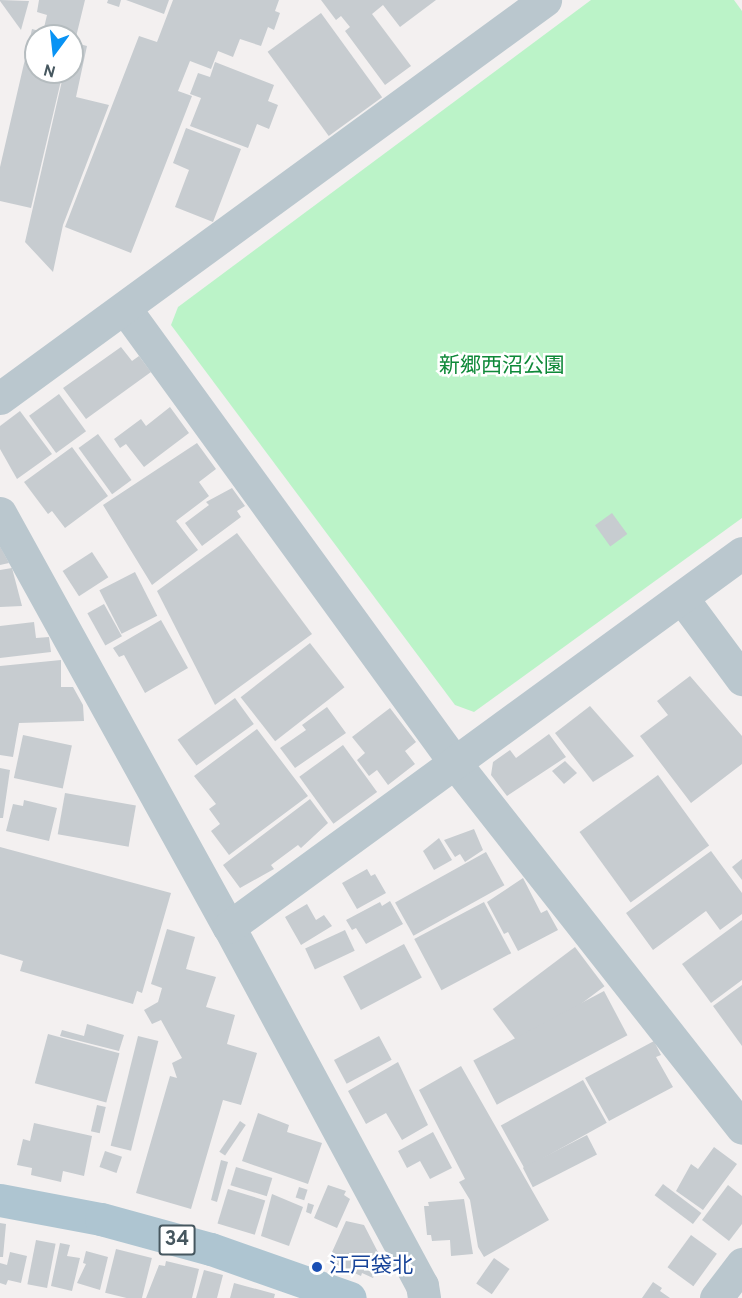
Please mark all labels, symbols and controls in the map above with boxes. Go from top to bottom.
north arrow [24,24,84,84]
text: N [42,58,58,81]
park label: 新郷西沼公園 [439,354,565,380]
road number: 34 [158,1223,196,1257]
place label: 江戸袋北 [329,1254,413,1280]
marker: 江戸袋北 [310,1260,324,1274]

